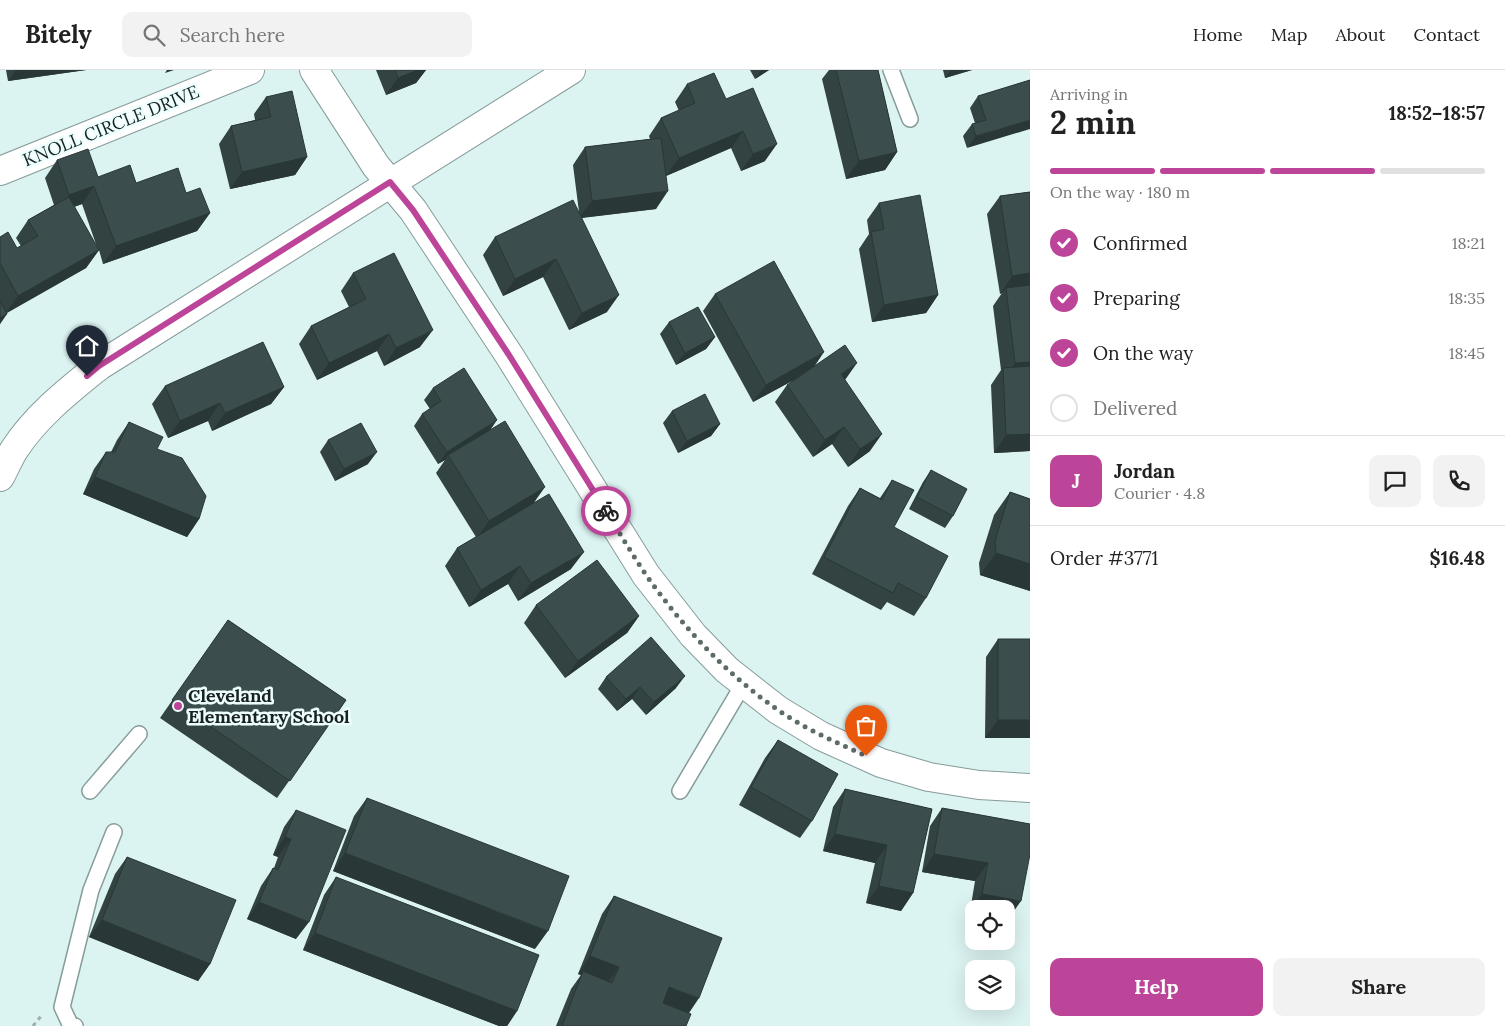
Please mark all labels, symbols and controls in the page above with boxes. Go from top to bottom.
search box [122,12,472,57]
text: Bitely [25,19,92,50]
icon: search [140,21,168,49]
text: Search here [180,23,285,47]
text: Home [1193,23,1243,46]
text: Map [1271,23,1307,46]
text: About [1335,23,1385,46]
text: Contact [1413,23,1480,46]
street label: KNOLL CIRCLE DRIVE [19,80,202,171]
text: Arriving in [1050,84,1128,104]
text: 18:52–18:57 [1388,101,1485,125]
text: 2 min [1050,102,1136,143]
text: On the way · 180 m [1050,182,1190,202]
icon: check [1050,229,1078,257]
text: Confirmed [1093,231,1188,255]
text: 18:21 [1452,233,1485,253]
icon: check [1050,284,1078,312]
text: Preparing [1093,286,1180,310]
text: 18:35 [1449,288,1485,308]
pin [66,325,108,376]
icon: home [73,332,101,360]
icon: check [1050,339,1078,367]
text: On the way [1093,341,1193,365]
text: 18:45 [1449,343,1485,363]
text: Delivered [1093,396,1177,420]
button: chat [1369,455,1421,507]
button: phone [1433,455,1485,507]
text: Jordan [1114,459,1175,483]
text: J [1072,469,1080,493]
text: Courier · 4.8 [1114,483,1205,503]
courier [581,486,631,536]
icon: bike [592,497,620,525]
text: Order #3771 [1050,546,1158,570]
text: $16.48 [1430,546,1485,570]
place label: Cleveland Elementary School [188,684,350,728]
marker: Cleveland Elementary School [172,700,184,712]
pin [845,705,887,756]
icon: bag [852,712,880,740]
map controls [965,900,1015,1010]
button: locate [965,900,1015,950]
button: Help [1050,958,1263,1016]
button: Share [1273,958,1485,1016]
button: layers [965,960,1015,1010]

